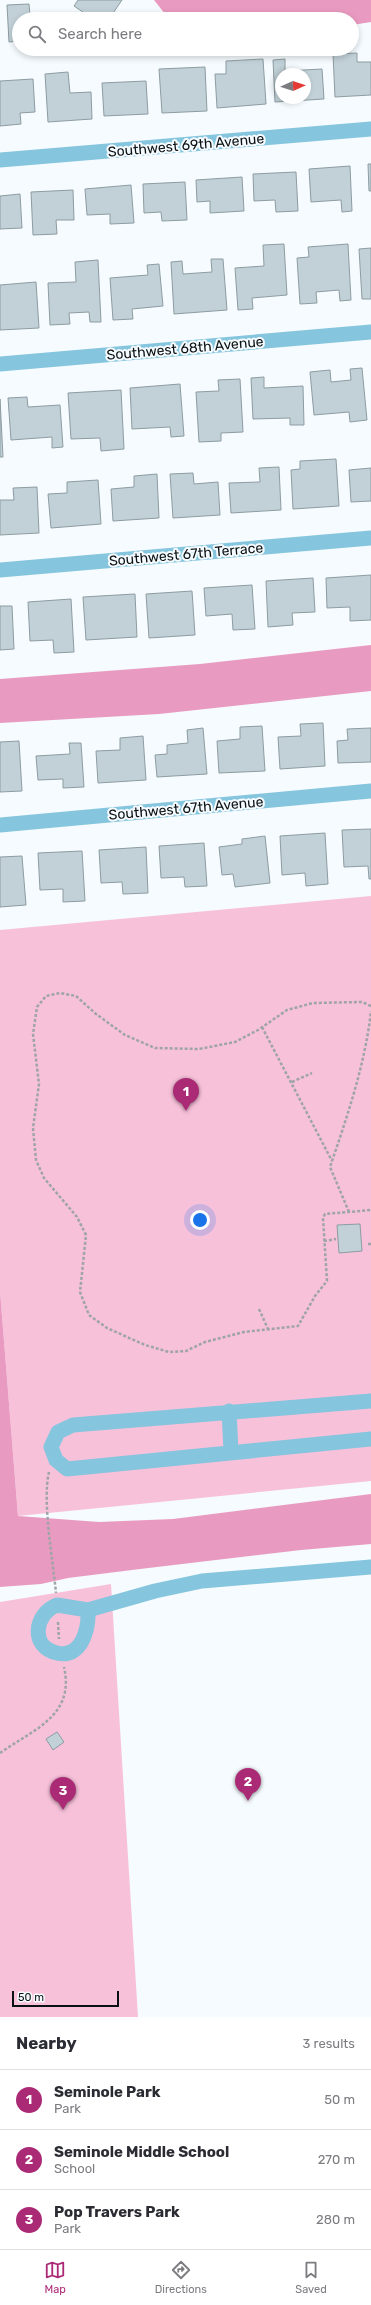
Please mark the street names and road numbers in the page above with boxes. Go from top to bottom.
street label: Southwest 69th Avenue [107,130,265,161]
street label: Southwest 68th Avenue [106,333,264,364]
street label: Southwest 67th Terrace [108,539,264,570]
street label: Southwest 67th Avenue [108,793,264,824]

